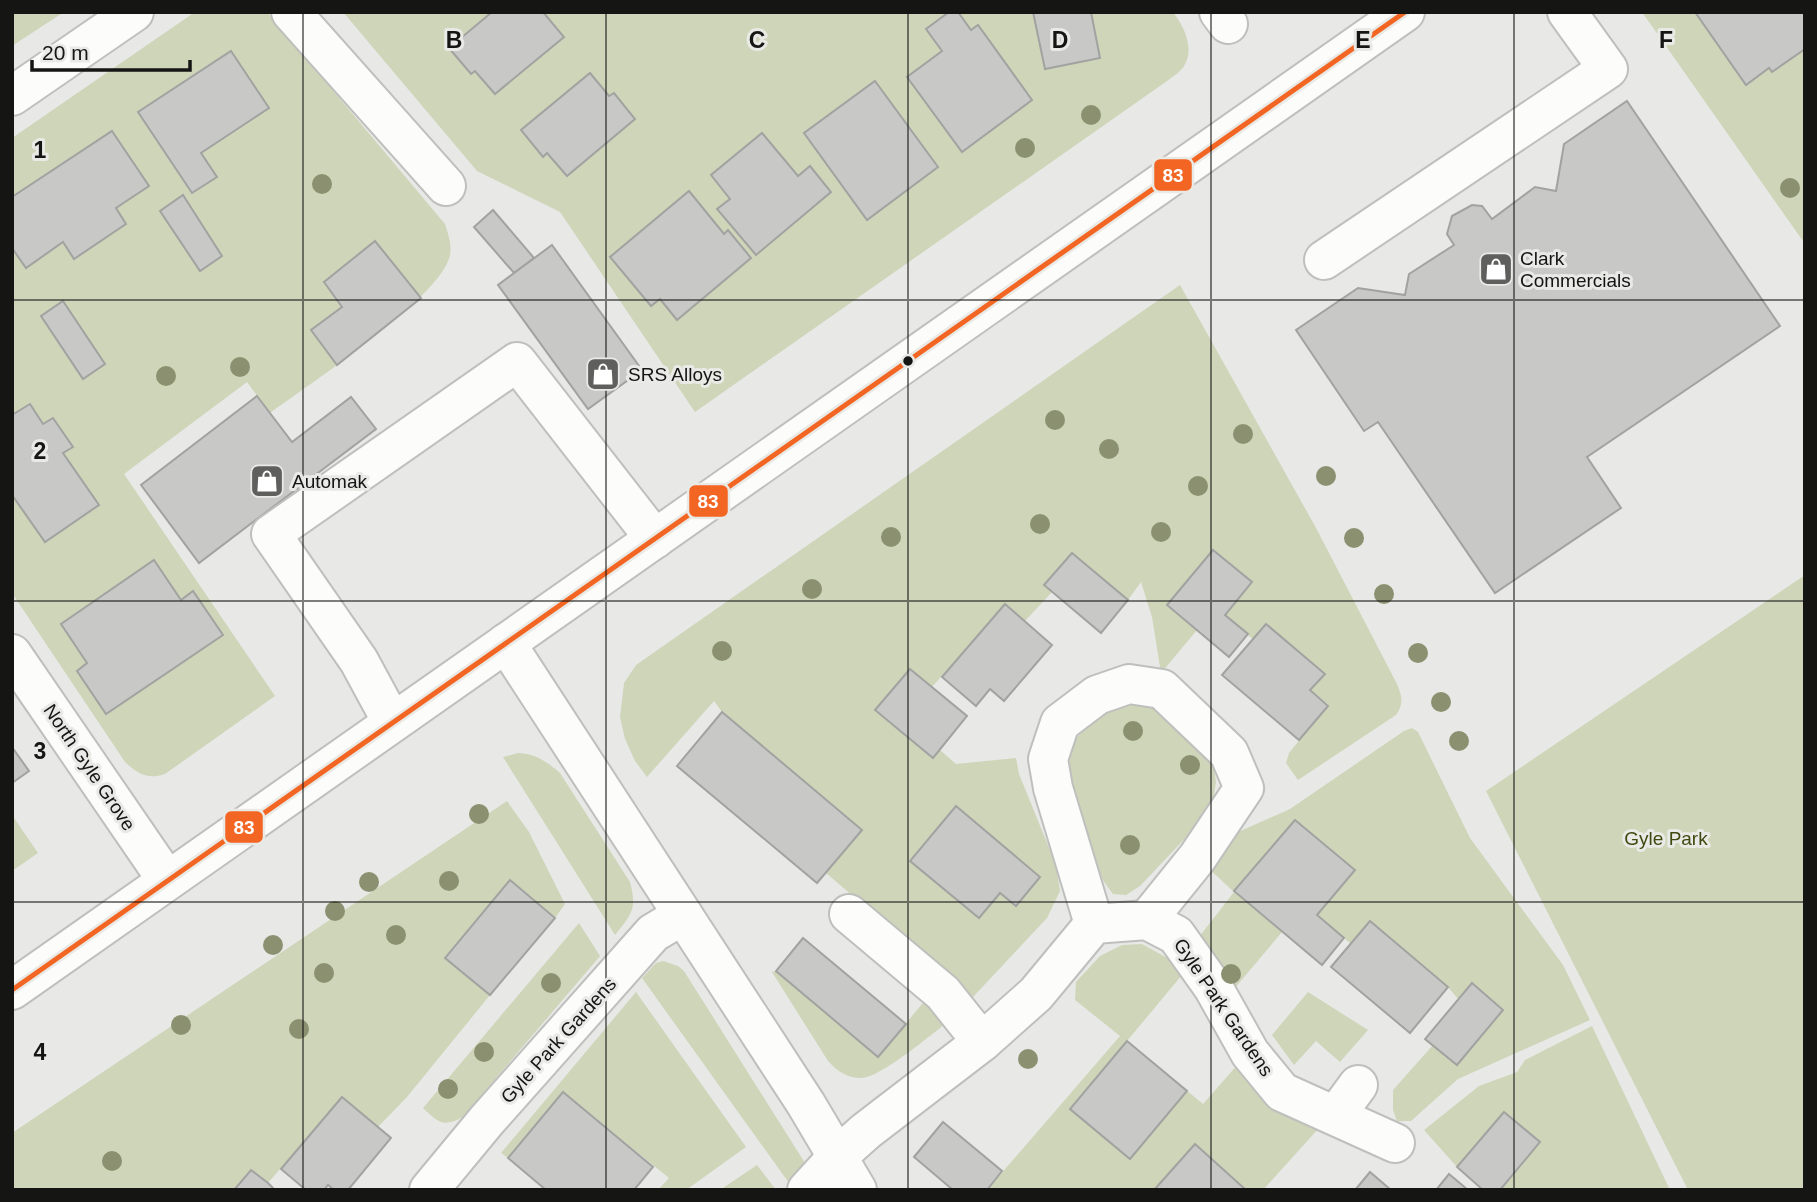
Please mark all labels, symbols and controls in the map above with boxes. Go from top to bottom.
text: B [446,27,462,53]
text: C [749,27,765,53]
text: D [1052,27,1068,53]
text: E [1355,27,1371,53]
text: F [1659,27,1673,53]
scale bar [32,28,189,72]
text: 20 m [42,41,89,64]
text: 1 [34,137,47,163]
line badge: 83 [1153,158,1193,192]
text: 83 [1162,165,1184,186]
place label: Clark Commercials [1520,248,1631,291]
shop icon: Clark Commercials [1477,250,1515,288]
unlabelled marker [901,354,915,368]
shop icon: SRS Alloys [584,355,622,393]
place label: SRS Alloys [628,364,722,385]
text: 2 [34,438,46,464]
shop icon: Automak [248,462,286,500]
place label: Automak [292,471,367,492]
line badge: 83 [688,484,729,518]
text: 83 [697,491,719,512]
street label: North Gyle Grove [40,700,140,834]
text: 3 [34,738,46,764]
line badge: 83 [224,810,264,844]
text: 83 [233,817,255,838]
park label: Gyle Park [1624,828,1708,849]
street label: Gyle Park Gardens [1170,934,1277,1080]
street label: Gyle Park Gardens [497,973,620,1107]
text: 4 [34,1039,47,1065]

